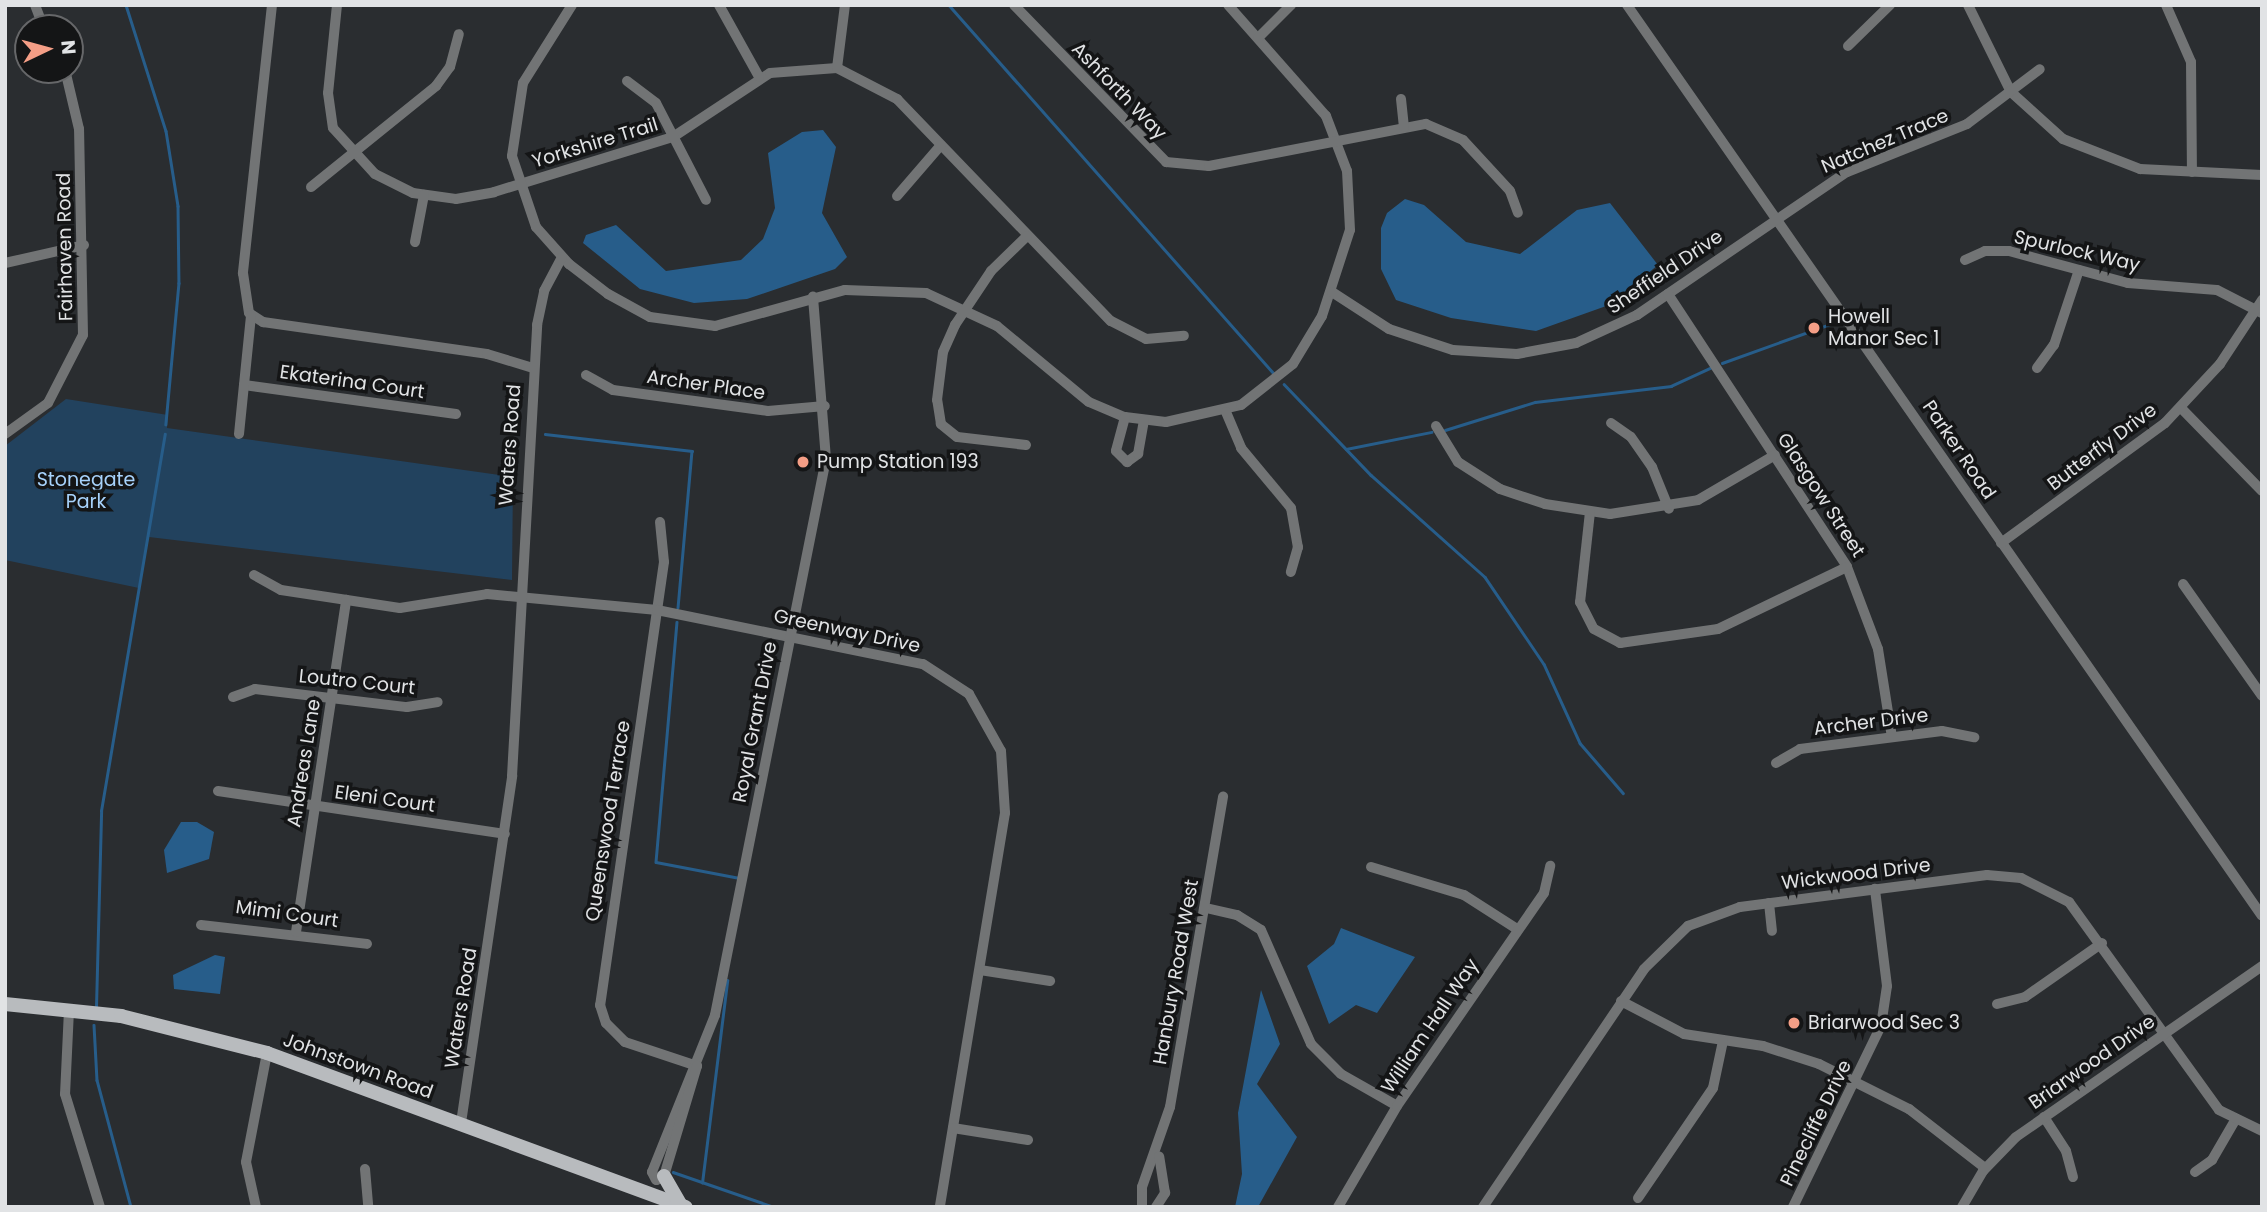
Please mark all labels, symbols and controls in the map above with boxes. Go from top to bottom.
north arrow [14,14,84,84]
street label: Ashforth Way [1067,38,1171,144]
text: N [54,39,82,56]
street label: Natchez Trace [1818,104,1952,178]
street label: Yorkshire Trail [529,113,661,173]
street label: Fairhaven Road [52,173,78,321]
street label: Sheffield Drive [1603,225,1727,319]
street label: Spurlock Way [2012,225,2142,277]
place label: Howell Manor Sec 1 [1828,306,1939,350]
marker: Howell Manor Sec 1 [1806,320,1822,336]
street label: Ekaterina Court [278,361,426,403]
street label: Archer Place [645,365,767,405]
street label: Waters Road [494,384,526,506]
street label: Parker Road [1918,396,2000,504]
street label: Butterfly Drive [2043,399,2161,495]
street label: Glasgow Street [1772,429,1870,561]
place label: Pump Station 193 [817,451,979,473]
marker: Pump Station 193 [795,454,811,470]
park label: Stonegate Park [37,469,135,513]
street label: Greenway Drive [772,604,922,658]
street label: Royal Grant Drive [728,640,782,804]
street label: Loutro Court [298,665,416,699]
street label: Andreas Lane [283,697,325,829]
street label: Archer Drive [1812,704,1930,740]
street label: Queenswood Terrace [581,719,635,923]
street label: Eleni Court [333,781,437,817]
street label: Wickwood Drive [1780,854,1932,894]
street label: Hanbury Road West [1148,878,1204,1066]
street label: Mimi Court [234,896,340,932]
street label: Waters Road [440,946,482,1070]
street label: William Hall Way [1377,954,1483,1098]
street label: Briarwood Drive [2025,1010,2159,1114]
place label: Briarwood Sec 3 [1808,1012,1960,1034]
marker: Briarwood Sec 3 [1786,1015,1802,1031]
street label: Johnstown Road [280,1028,436,1104]
street label: Pinecliffe Drive [1776,1056,1856,1190]

